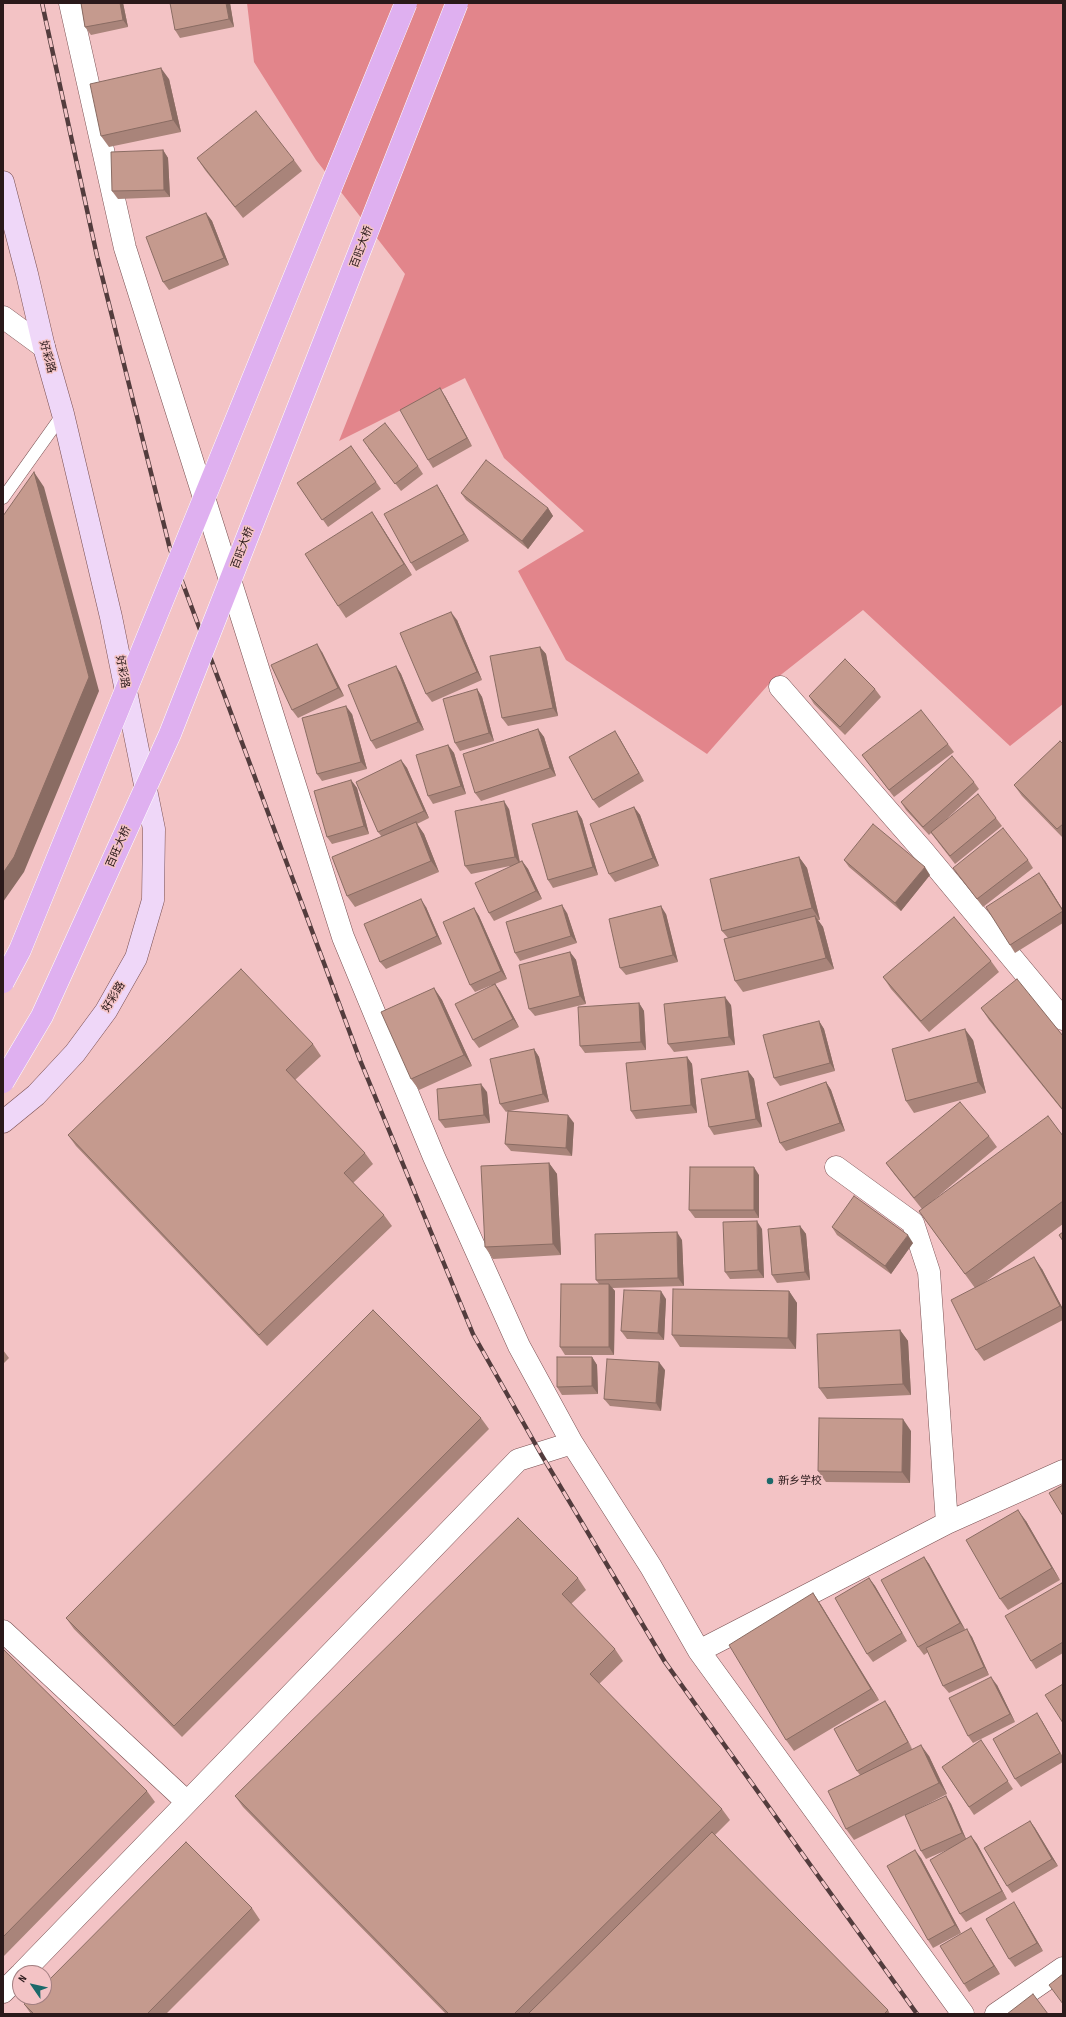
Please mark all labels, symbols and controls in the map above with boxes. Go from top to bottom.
street label: 百旺大桥 [348,224,376,270]
street label: 好彩路 [36,339,58,375]
street label: 百旺大桥 [229,525,257,571]
street label: 好彩路 [112,655,132,689]
street label: 百旺大桥 [104,824,134,870]
street label: 好彩路 [100,979,128,1015]
place label: 新乡学校 [778,1474,822,1488]
marker: 新乡学校 [765,1476,775,1486]
north arrow [12,1965,52,2005]
text: N [15,1972,29,1985]

